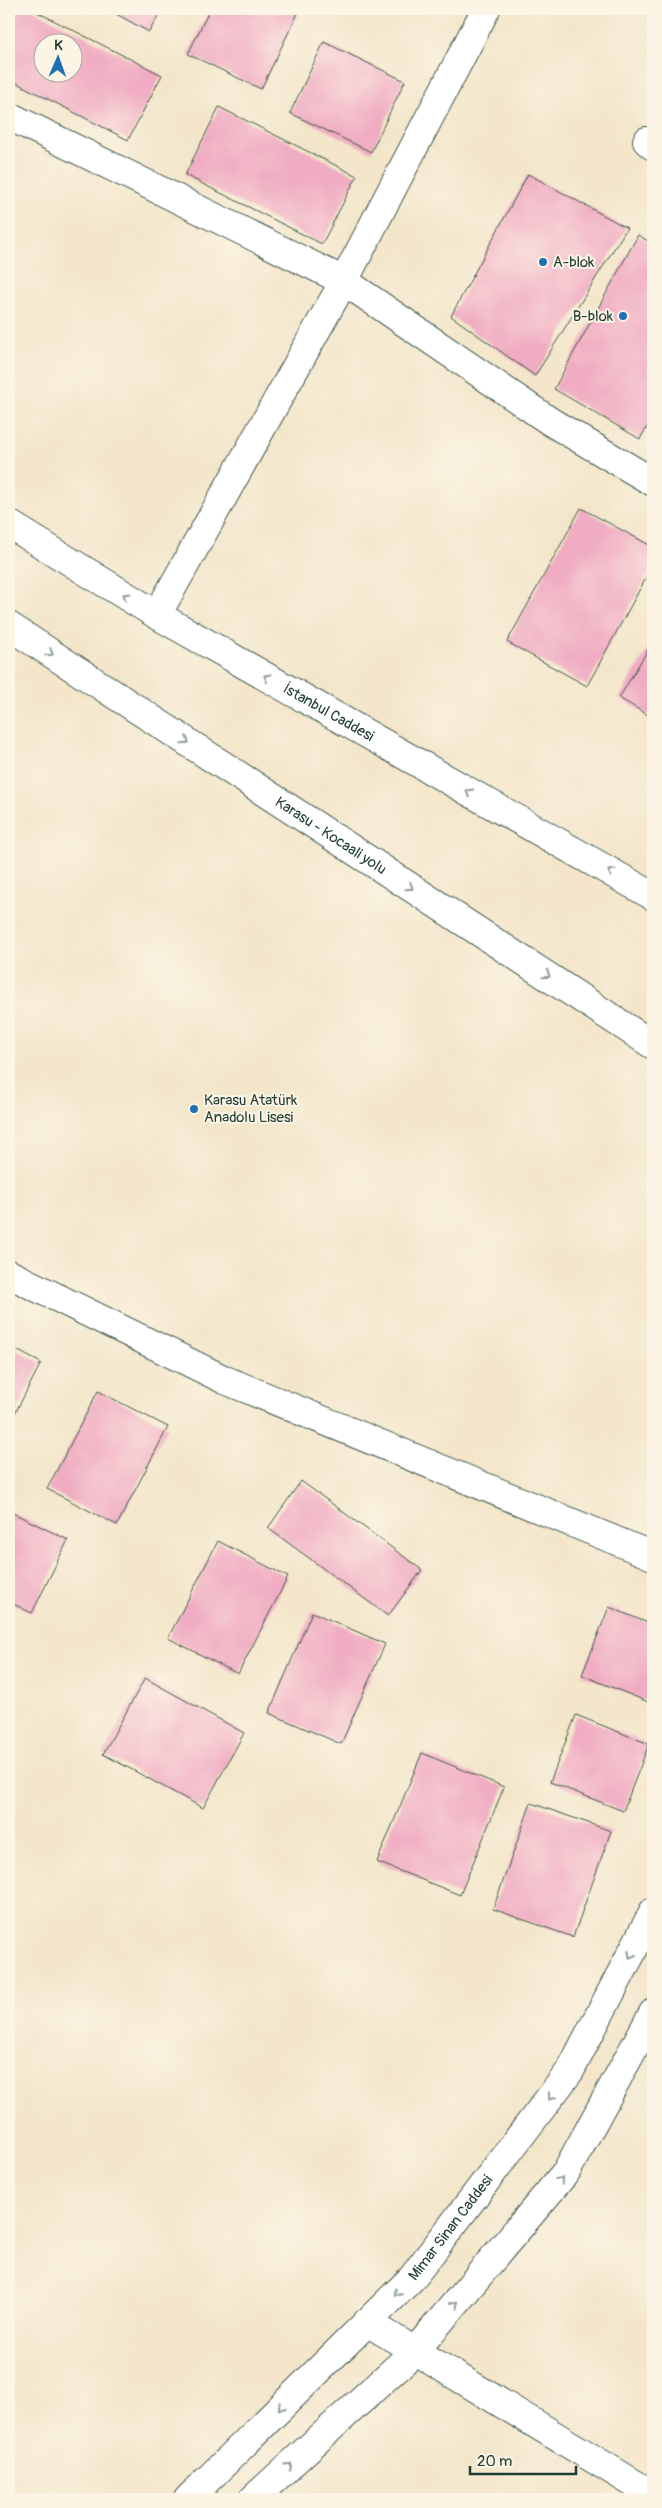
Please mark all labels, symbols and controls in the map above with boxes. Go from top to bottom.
north arrow [32,32,82,82]
text: K [54,37,64,54]
place label: A-blok [553,253,595,272]
marker: A-blok [537,256,549,268]
place label: B-blok [573,307,614,326]
marker: B-blok [617,310,629,322]
one-way arrow [123,593,132,603]
one-way arrow [44,646,53,656]
one-way arrow [263,674,272,684]
street label: İstanbul Caddesi [280,679,378,746]
one-way arrow [180,735,189,744]
one-way arrow [466,788,475,798]
street label: Karasu - Kocaali yolu [272,792,390,879]
one-way arrow [607,868,616,878]
one-way arrow [405,880,414,890]
one-way arrow [541,969,550,978]
place label: Karasu Atatürk Anadolu Lisesi [204,1091,298,1127]
marker: Karasu Atatürk Anadolu Lisesi [188,1103,200,1115]
one-way arrow [627,1950,637,1959]
one-way arrow [548,2091,557,2101]
street label: Mimar Sinan Caddesi [404,2171,497,2284]
one-way arrow [554,2176,563,2185]
one-way arrow [394,2287,403,2296]
one-way arrow [449,2300,458,2309]
one-way arrow [278,2402,287,2411]
scale bar [470,2443,576,2475]
text: 20 m [477,2452,512,2471]
one-way arrow [284,2463,293,2472]

